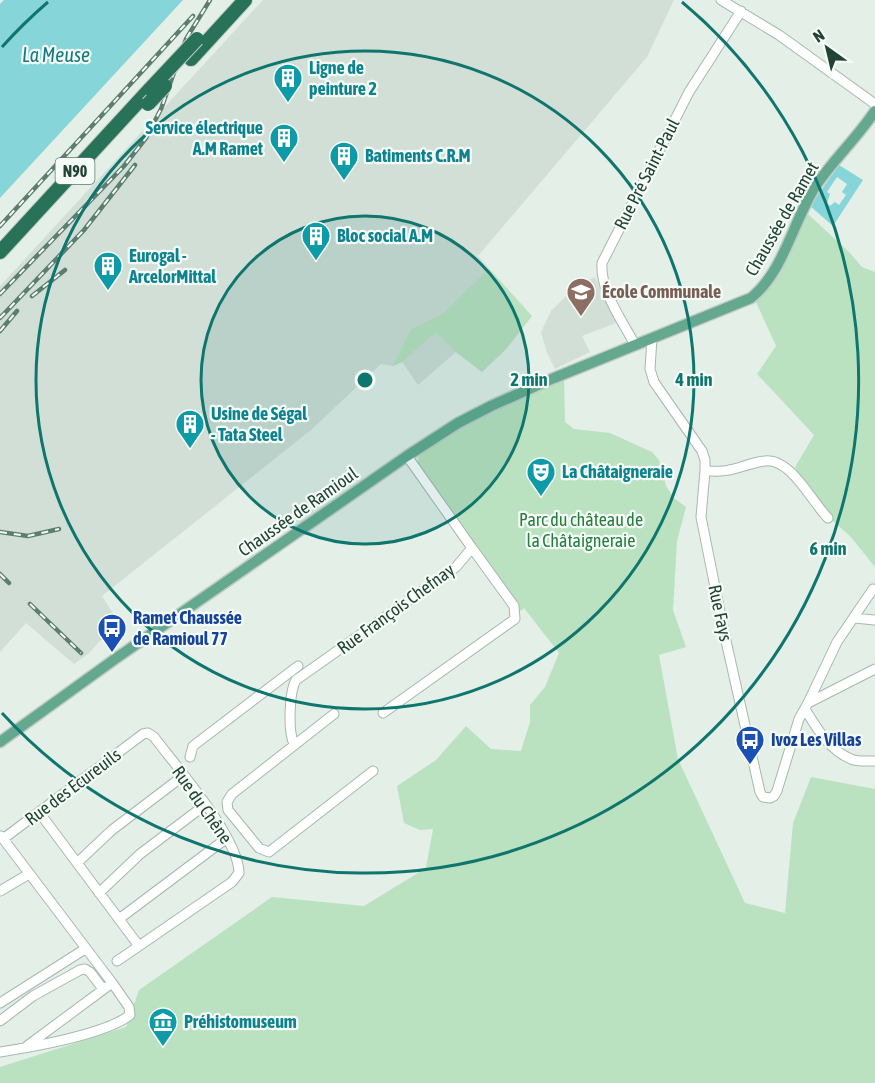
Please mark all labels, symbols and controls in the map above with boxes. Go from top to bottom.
north arrow [797,18,857,78]
text: N [810,25,828,46]
water label: La Meuse [22,43,90,66]
place label: Ligne de peinture 2 [309,57,377,99]
building icon: Ligne de peinture 2 [272,62,304,104]
street label: Rue Pré Saint-Paul [610,115,684,233]
place label: Service électrique A.M Ramet [146,117,264,159]
building icon: Service électrique A.M Ramet [268,122,300,164]
building icon: Batiments C.R.M [328,140,360,182]
place label: Batiments C.R.M [365,145,471,166]
road number: N90 [56,158,94,184]
street label: Chaussée de Ramet [740,158,823,280]
building icon: Bloc social A.M [300,220,332,262]
place label: Bloc social A.M [337,225,433,246]
place label: Eurogal - ArcelorMittal [128,245,216,287]
building icon: Eurogal - ArcelorMittal [92,250,124,292]
school or university icon: École Communale [565,276,597,318]
place label: École Communale [602,281,721,302]
text: 2 min [511,369,548,390]
text: 4 min [675,369,713,390]
centre of rings [355,370,375,390]
place label: Usine de Ségal - Tata Steel [211,403,307,445]
building icon: Usine de Ségal - Tata Steel [174,408,206,450]
theatre icon: La Châtaigneraie [525,456,557,498]
place label: La Châtaigneraie [562,461,673,482]
street label: Chaussée de Ramioul [234,462,362,561]
park label: Parc du château de la Châtaigneraie [519,509,643,551]
text: 6 min [810,538,847,559]
street label: Rue François Chefnay [333,559,458,658]
street label: Rue Fays [704,583,737,643]
place label: Ramet Chaussée de Ramioul 77 [133,607,242,649]
bus stop icon: Ramet Chaussée de Ramioul 77 [96,612,128,654]
bus stop icon: Ivoz Les Villas [734,724,766,766]
place label: Ivoz Les Villas [771,729,862,750]
street label: Rue des Ecureuils [21,744,125,829]
street label: Rue du Chêne [168,762,237,848]
museum icon: Préhistomuseum [147,1006,179,1048]
place label: Préhistomuseum [184,1011,297,1032]

